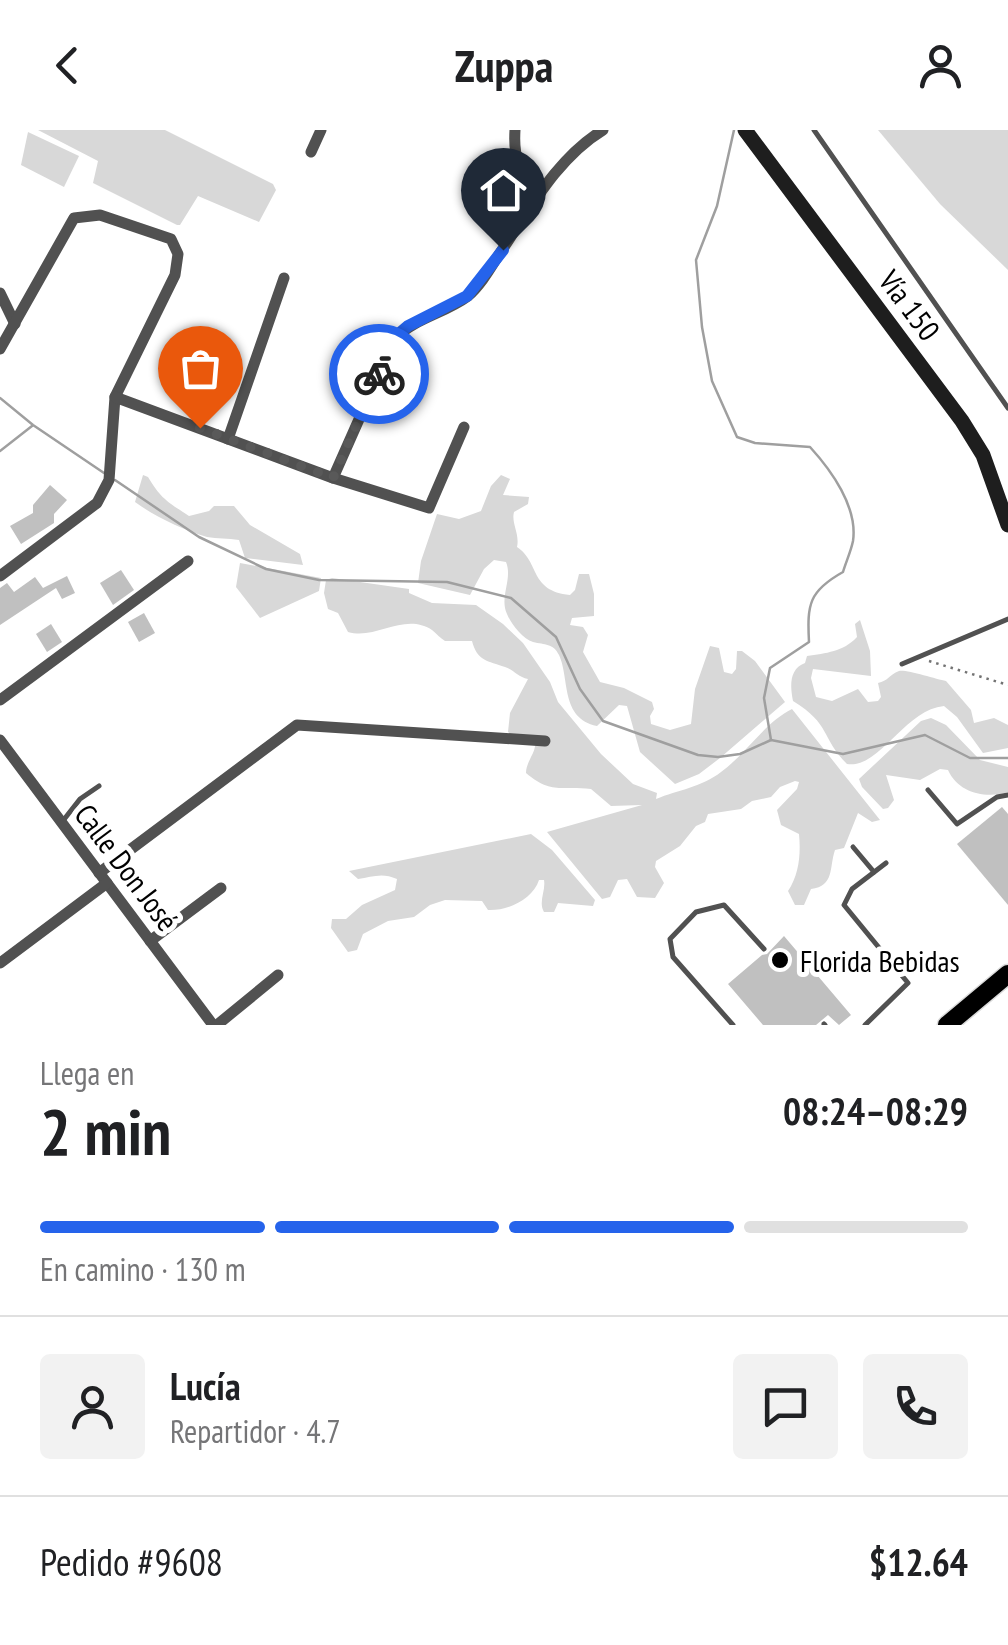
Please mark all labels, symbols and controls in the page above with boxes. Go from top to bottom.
text: Zuppa [455,36,553,94]
icon: back [40,38,95,93]
icon: person [913,38,968,93]
pin [461,148,546,251]
icon: home [476,163,531,218]
street label: Vía 150 [870,261,949,348]
courier [329,324,429,424]
pin [158,326,243,429]
icon: bag [173,341,228,396]
icon: bike [352,347,407,402]
street label: Calle Don José [67,796,187,938]
place label: Florida Bebidas [800,941,960,980]
marker: Florida Bebidas [769,949,791,971]
text: Llega en [40,1052,134,1094]
text: 08:24–08:29 [783,1086,968,1135]
text: 2 min [40,1089,171,1173]
text: En camino · 130 m [40,1248,246,1290]
button: person [40,1354,145,1459]
button: chat [733,1354,838,1459]
button: phone [863,1354,968,1459]
text: Lucía [170,1361,241,1410]
text: Repartidor · 4.7 [170,1410,341,1452]
text: Pedido #9608 [40,1537,223,1586]
text: $12.64 [869,1537,968,1586]

